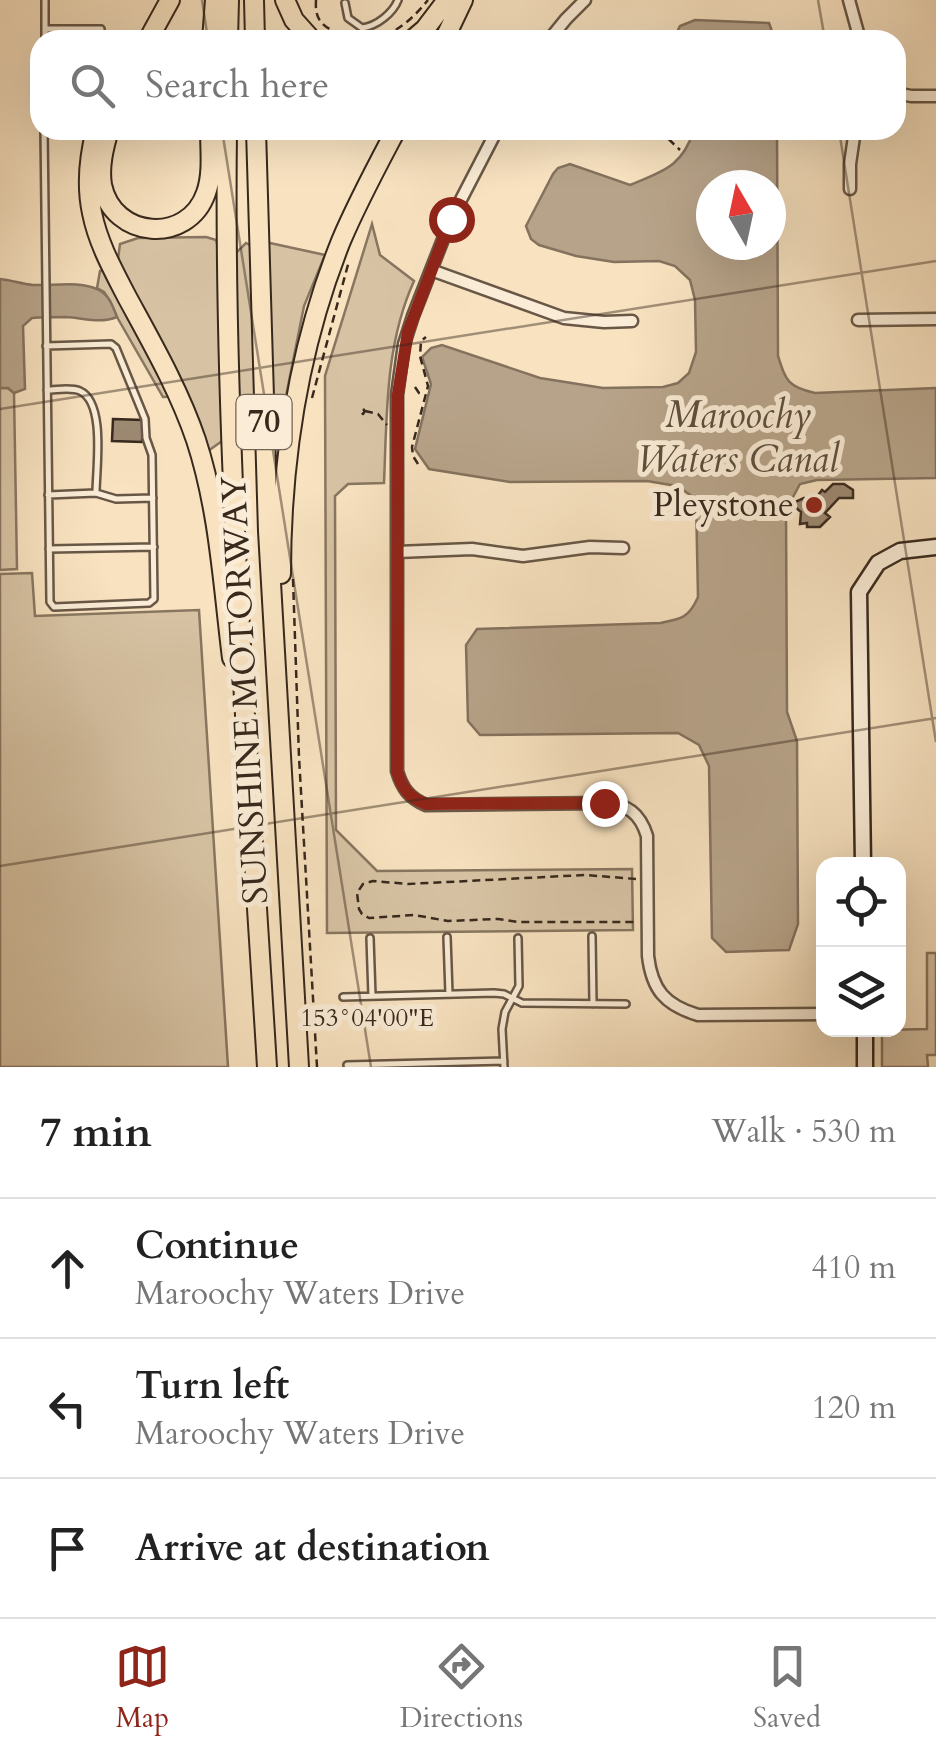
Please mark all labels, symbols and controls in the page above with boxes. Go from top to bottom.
search box [30,30,906,140]
icon: search [65,58,120,113]
text: Search here [145,59,329,111]
north arrow [696,170,786,260]
route start [429,197,475,243]
water label: Maroochy Waters Canal [637,389,841,485]
road number: 70 [236,395,292,449]
street label: SUNSHINE MOTORWAY [210,474,280,905]
place label: Pleystone [653,481,794,529]
marker: Pleystone [803,494,825,516]
route end [582,781,628,827]
map controls [816,857,906,1037]
button: locate [816,857,906,947]
button: layers [816,947,906,1037]
text: 153°04'00"E [300,1001,434,1035]
text: 7 min [40,1104,152,1161]
text: Walk · 530 m [711,1110,896,1154]
text: Continue [135,1220,299,1272]
icon: ahead [40,1241,95,1296]
text: 410 m [811,1246,896,1290]
text: Maroochy Waters Drive [135,1272,465,1316]
text: Turn left [135,1360,289,1412]
icon: left [40,1381,95,1436]
text: 120 m [811,1386,896,1430]
text: Maroochy Waters Drive [135,1412,465,1456]
icon: arrive [40,1521,95,1576]
text: Arrive at destination [135,1522,490,1574]
tab: Map [115,1639,170,1737]
tab: Directions [400,1639,523,1737]
tab: Saved [753,1639,821,1737]

